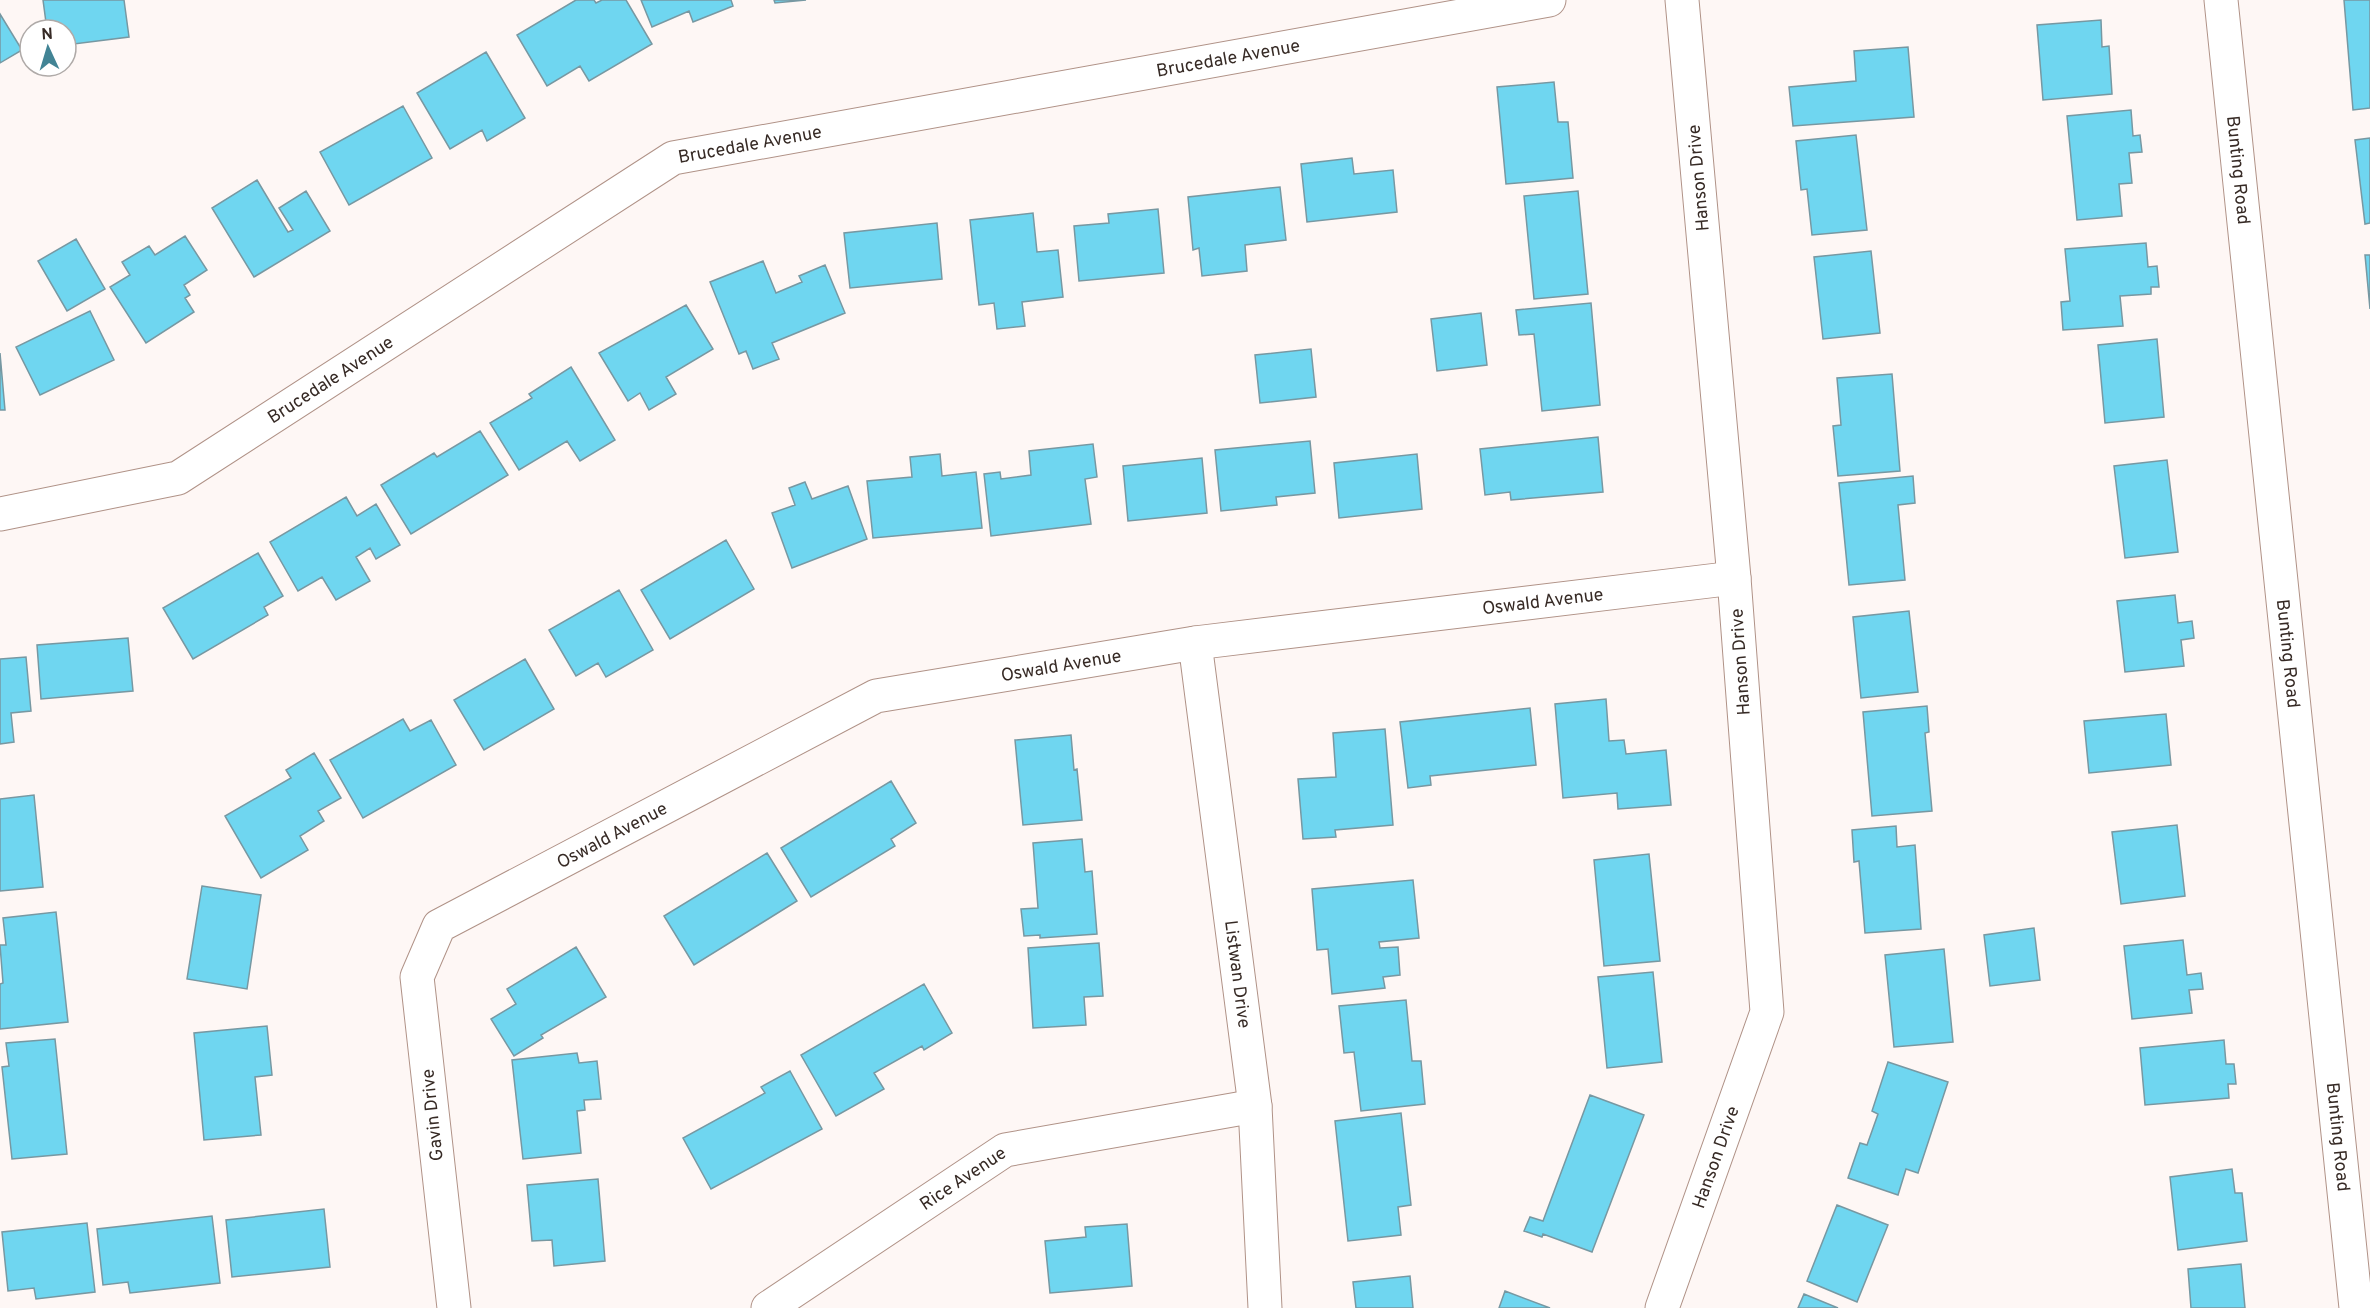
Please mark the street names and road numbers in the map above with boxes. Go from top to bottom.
street label: Brucedale Avenue [1155,35,1302,84]
street label: Bunting Road [2220,115,2254,226]
street label: Brucedale Avenue [676,121,824,170]
street label: Hanson Drive [1683,124,1716,232]
street label: Brucedale Avenue [264,332,399,430]
street label: Oswald Avenue [1481,584,1605,621]
street label: Bunting Road [2270,598,2304,709]
street label: Hanson Drive [1726,608,1757,716]
street label: Oswald Avenue [999,645,1123,688]
street label: Oswald Avenue [553,798,672,875]
street label: Listwan Drive [1218,919,1255,1030]
street label: Gavin Drive [417,1068,450,1162]
street label: Bunting Road [2320,1081,2354,1193]
street label: Hanson Drive [1688,1103,1746,1212]
street label: Rice Avenue [916,1142,1011,1217]

